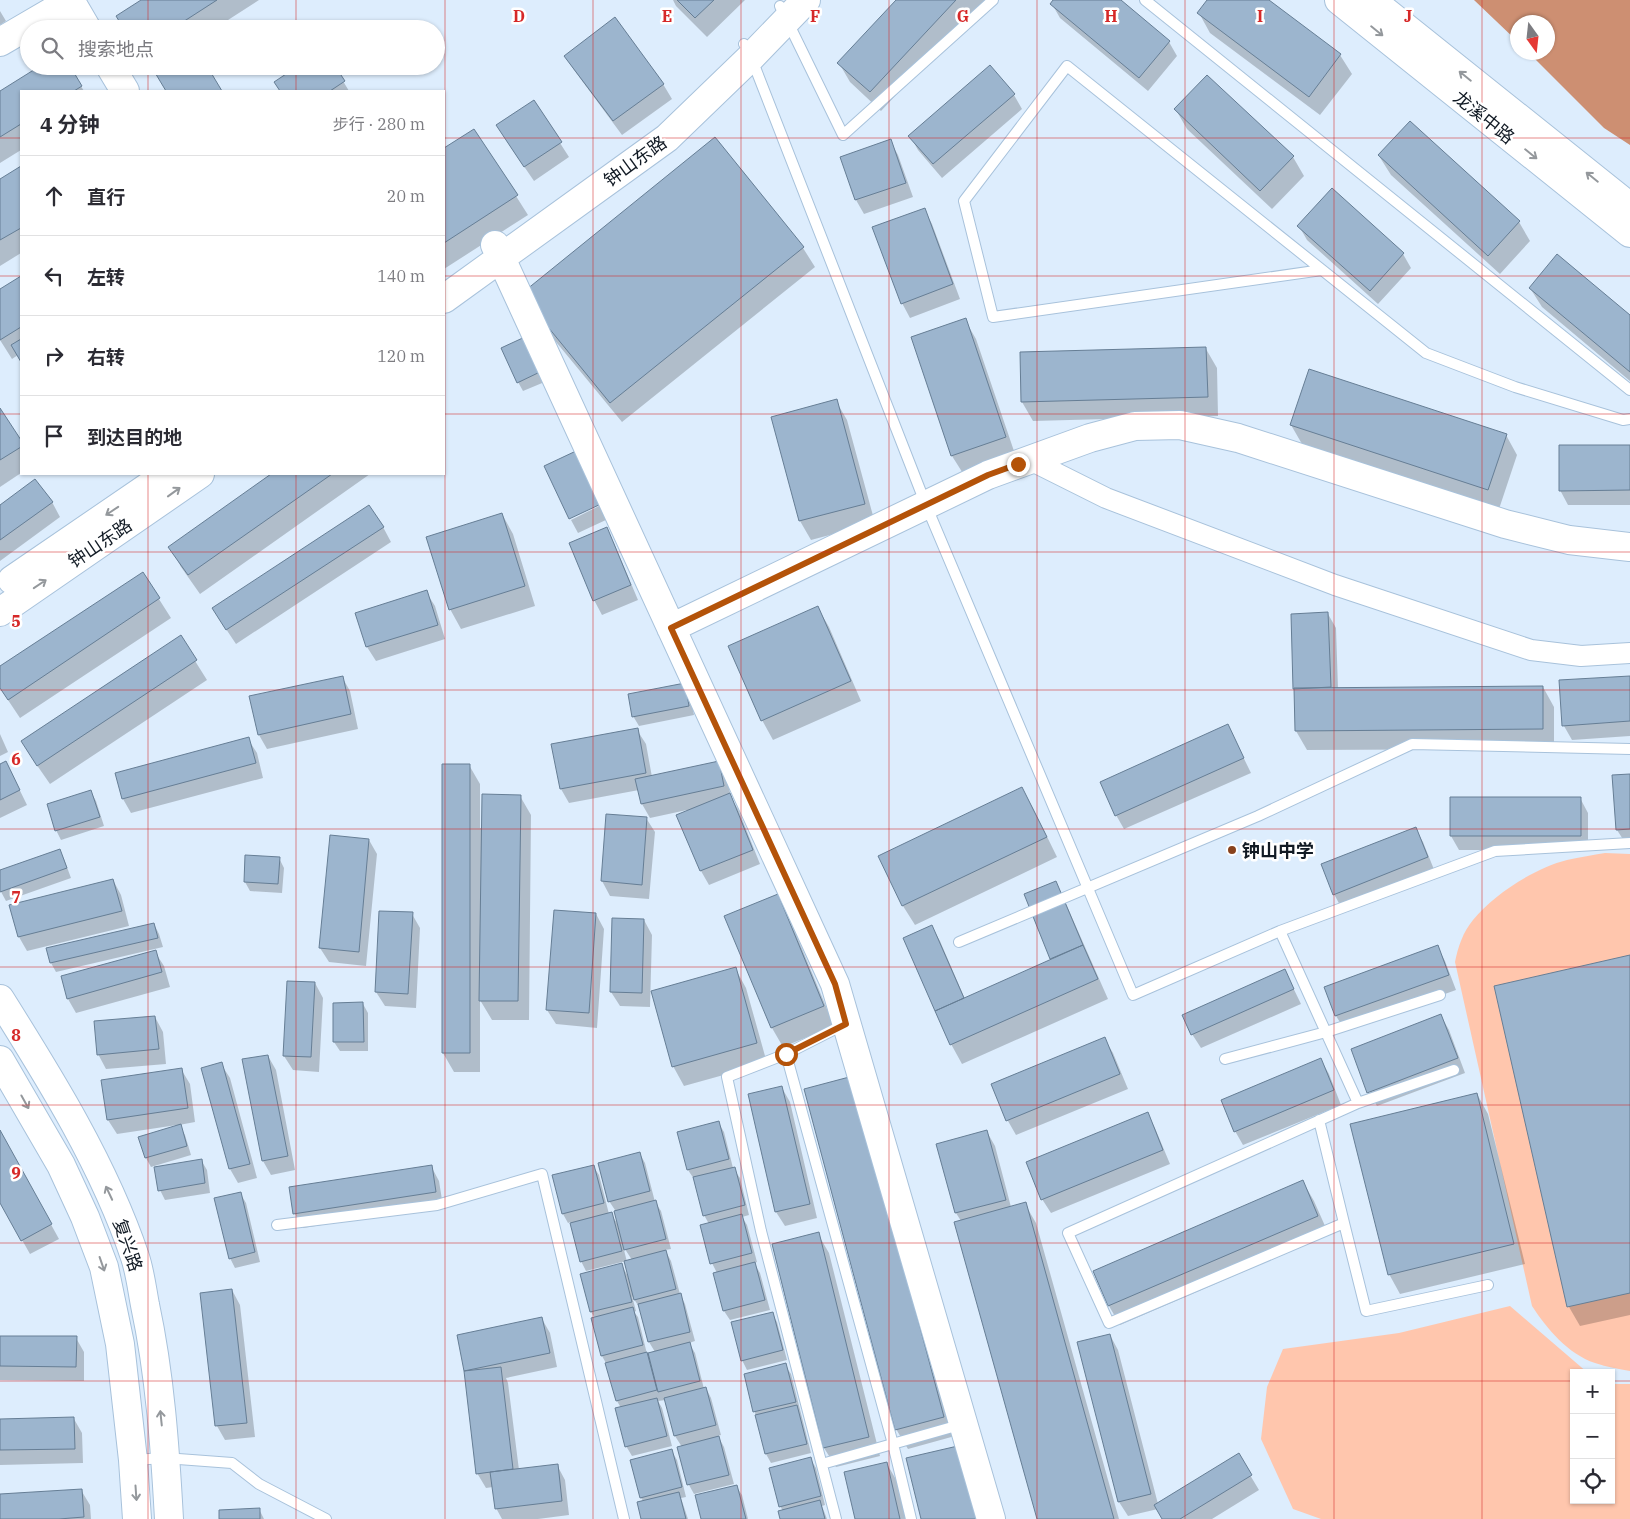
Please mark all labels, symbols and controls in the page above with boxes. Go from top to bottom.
text: D [513,6,525,26]
text: E [662,6,672,26]
text: F [810,6,820,26]
text: G [957,6,969,26]
text: H [1105,6,1118,26]
text: I [1257,6,1263,26]
text: J [1404,6,1412,26]
north arrow [1510,15,1555,60]
search box [20,20,445,75]
one-way arrow [1370,25,1383,36]
icon: search [38,34,66,62]
text: 搜索地点 [78,37,154,61]
one-way arrow [1459,70,1472,81]
street label: 龙溪中路 [1449,85,1519,149]
text: 4 分钟 [40,110,99,138]
text: 步行 · 280 m [333,114,425,134]
street label: 钟山东路 [599,131,671,191]
one-way arrow [1524,149,1537,160]
one-way arrow [1585,172,1599,182]
icon: ahead [40,182,68,210]
text: 直行 [87,185,125,209]
text: 20 m [387,186,425,206]
icon: left [40,262,68,290]
text: 左转 [87,265,125,289]
text: 140 m [377,266,425,286]
icon: right [40,342,68,370]
text: 右转 [87,345,125,369]
text: 120 m [377,346,425,366]
icon: arrive [40,422,68,450]
text: 到达目的地 [87,425,182,449]
route end [1007,453,1030,476]
one-way arrow [167,487,181,497]
one-way arrow [106,506,120,516]
street label: 钟山东路 [64,513,136,573]
one-way arrow [33,579,47,589]
text: 5 [11,611,21,631]
text: 6 [11,749,21,769]
place label: 钟山中学 [1242,839,1314,862]
marker: 钟山中学 [1226,844,1238,856]
text: 7 [11,887,21,907]
text: 8 [11,1025,21,1045]
route start [775,1043,798,1066]
one-way arrow [20,1094,30,1108]
text: 9 [11,1163,21,1183]
one-way arrow [104,1186,113,1201]
street label: 复兴路 [108,1216,148,1274]
one-way arrow [98,1255,108,1271]
map controls [1570,1369,1615,1504]
button: + [1570,1369,1615,1414]
one-way arrow [156,1410,166,1426]
button: − [1570,1414,1615,1459]
button: locate [1570,1459,1615,1504]
one-way arrow [131,1485,140,1501]

